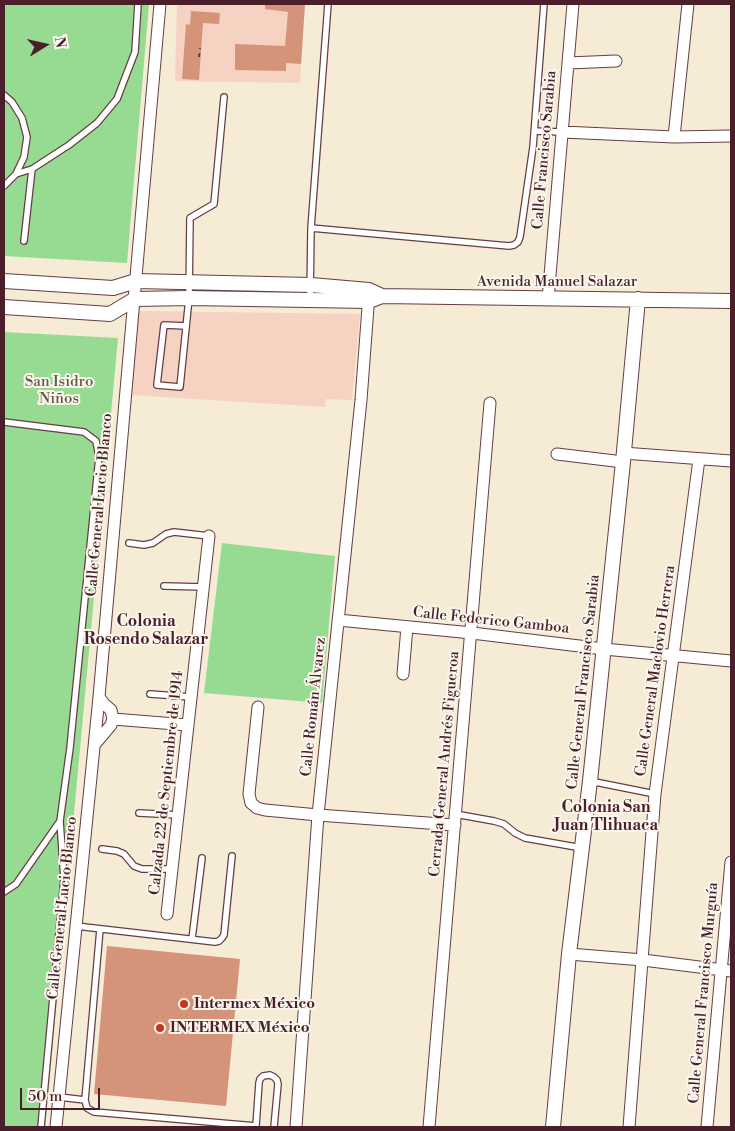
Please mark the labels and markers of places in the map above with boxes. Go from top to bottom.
place label: Intermex México [194,995,315,1013]
marker: Intermex México [178,998,190,1010]
place label: INTERMEX México [170,1019,310,1037]
marker: INTERMEX México [154,1022,166,1034]

